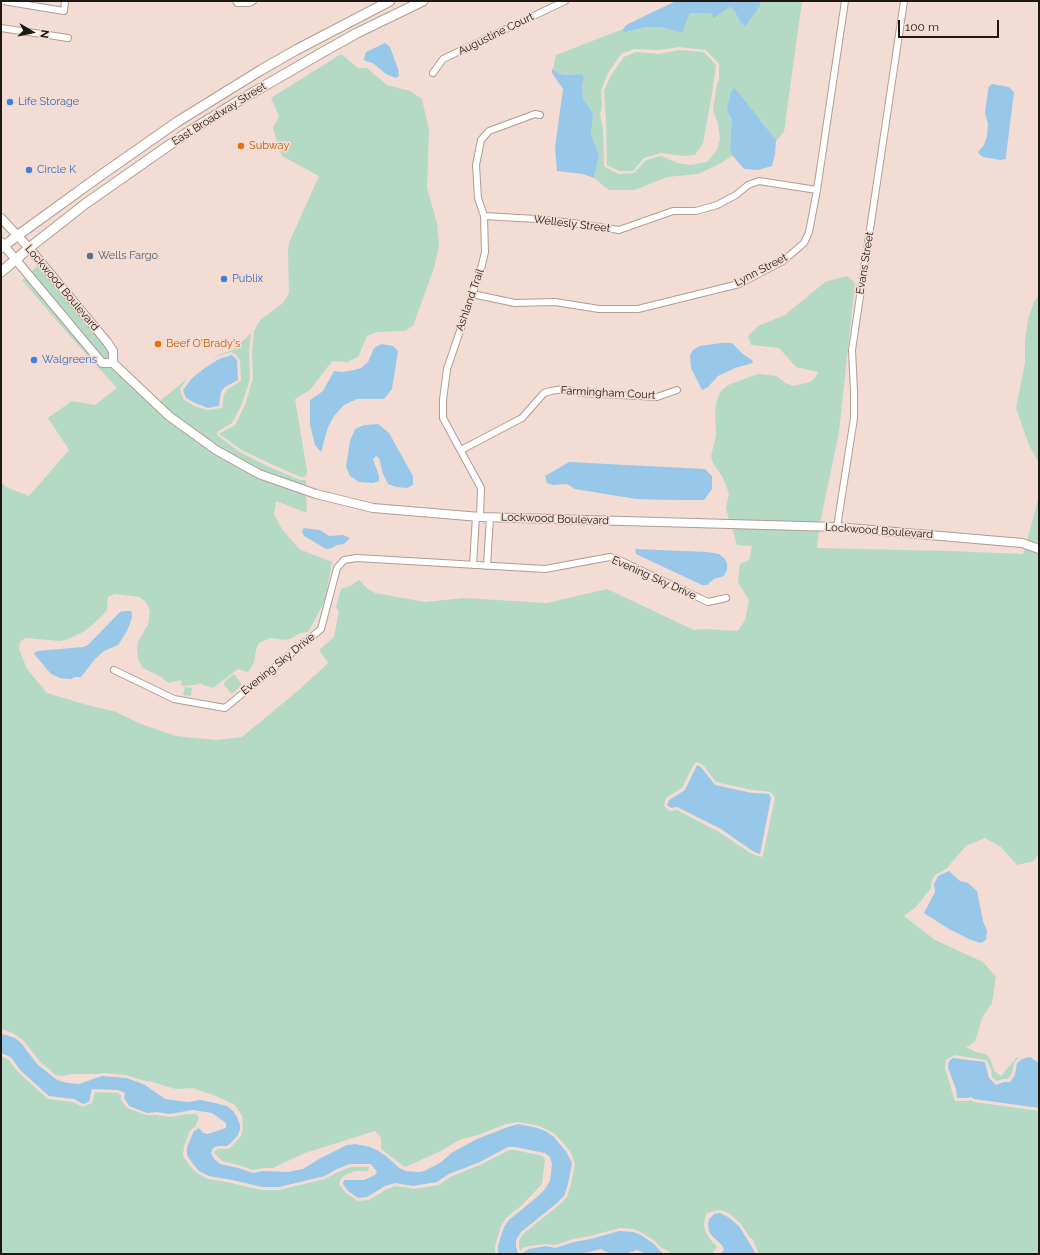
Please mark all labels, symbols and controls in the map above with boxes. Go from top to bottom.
street label: Augustine Court [456,10,536,58]
north arrow [12,12,52,52]
scale bar [900,12,1001,38]
text: 100 m [905,20,939,34]
text: N [37,29,51,39]
street label: East Broadway Street [169,80,269,148]
place label: Life Storage [18,95,79,109]
marker: Life Storage [5,97,15,107]
place label: Subway [249,139,289,153]
marker: Subway [236,141,246,151]
place label: Circle K [37,163,76,177]
marker: Circle K [24,165,34,175]
street label: Wellesly Street [533,213,611,235]
street label: Evans Street [854,231,876,295]
street label: Lockwood Boulevard [22,242,102,334]
place label: Wells Fargo [98,249,158,263]
marker: Wells Fargo [85,251,95,261]
street label: Lynn Street [732,251,790,289]
street label: Ashland Trail [453,267,487,333]
place label: Publix [232,272,263,286]
marker: Publix [219,274,229,284]
place label: Beef O'Brady's [166,337,240,351]
marker: Beef O'Brady's [153,339,163,349]
place label: Walgreens [42,353,97,367]
marker: Walgreens [29,355,39,365]
street label: Farmingham Court [560,384,656,402]
street label: Lockwood Boulevard [501,511,609,527]
street label: Lockwood Boulevard [825,521,933,541]
street label: Evening Sky Drive [610,553,698,603]
street label: Evening Sky Drive [239,630,317,698]

